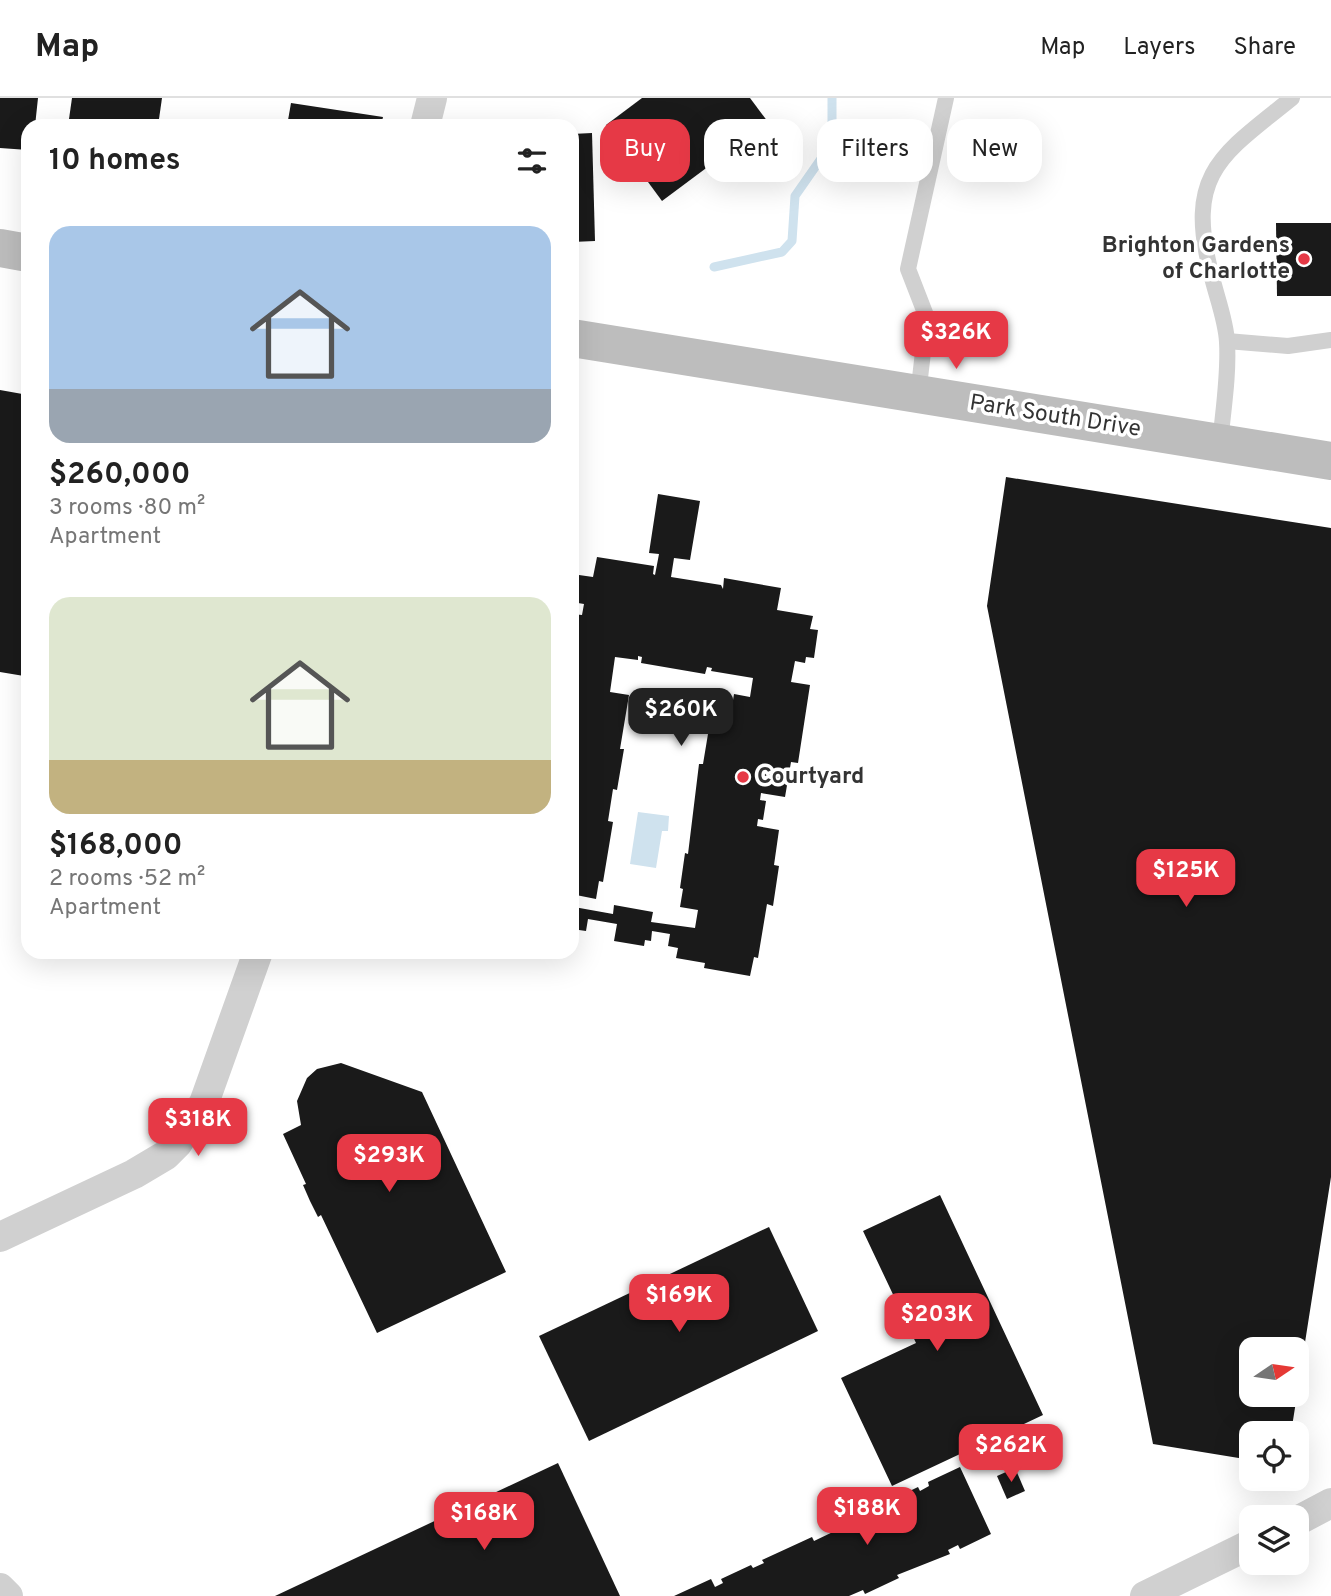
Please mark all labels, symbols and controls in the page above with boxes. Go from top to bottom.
text: Map [35,27,99,69]
text: Map [1040,33,1085,63]
text: Layers [1123,33,1195,63]
text: Share [1233,33,1296,63]
chip: Buy [600,119,690,182]
chip: Rent [704,119,803,182]
chip: Filters [817,119,933,182]
chip: New [947,119,1042,182]
icon: filters [513,142,551,180]
text: 10 homes [49,143,180,180]
place label: Brighton Gardens of Charlotte [1102,232,1290,287]
marker: Brighton Gardens of Charlotte [1296,251,1312,267]
icon: home [237,271,363,397]
pin: $326K [907,312,1005,371]
text: $326K [920,319,992,348]
street label: Park South Drive [967,389,1143,445]
text: $260,000 [49,457,190,494]
text: 3 rooms · 80 m² [49,494,205,523]
text: Apartment [49,523,161,552]
icon: home [237,642,363,768]
pin: $260K [632,688,730,748]
text: $260K [644,696,718,725]
place label: Courtyard [757,763,864,792]
marker: Courtyard [735,769,751,785]
text: $168,000 [49,828,183,865]
pin: $125K [1137,850,1235,909]
text: $125K [1152,857,1220,886]
text: 2 rooms · 52 m² [49,865,205,894]
text: Apartment [49,894,161,923]
pin: $318K [149,1098,247,1158]
text: $318K [164,1106,232,1135]
pin: $293K [340,1134,438,1194]
text: $293K [353,1142,425,1171]
pin: $169K [630,1274,728,1334]
text: $169K [645,1282,713,1311]
pin: $203K [888,1294,986,1353]
text: $203K [900,1301,974,1330]
north arrow [1239,1337,1309,1407]
map controls [1239,1337,1309,1575]
button: locate [1239,1421,1309,1491]
pin: $262K [962,1424,1060,1484]
text: $262K [975,1432,1047,1461]
pin: $188K [818,1488,916,1547]
pin: $168K [435,1492,533,1552]
text: $188K [833,1495,901,1524]
text: $168K [450,1500,518,1529]
button: layers [1239,1505,1309,1575]

